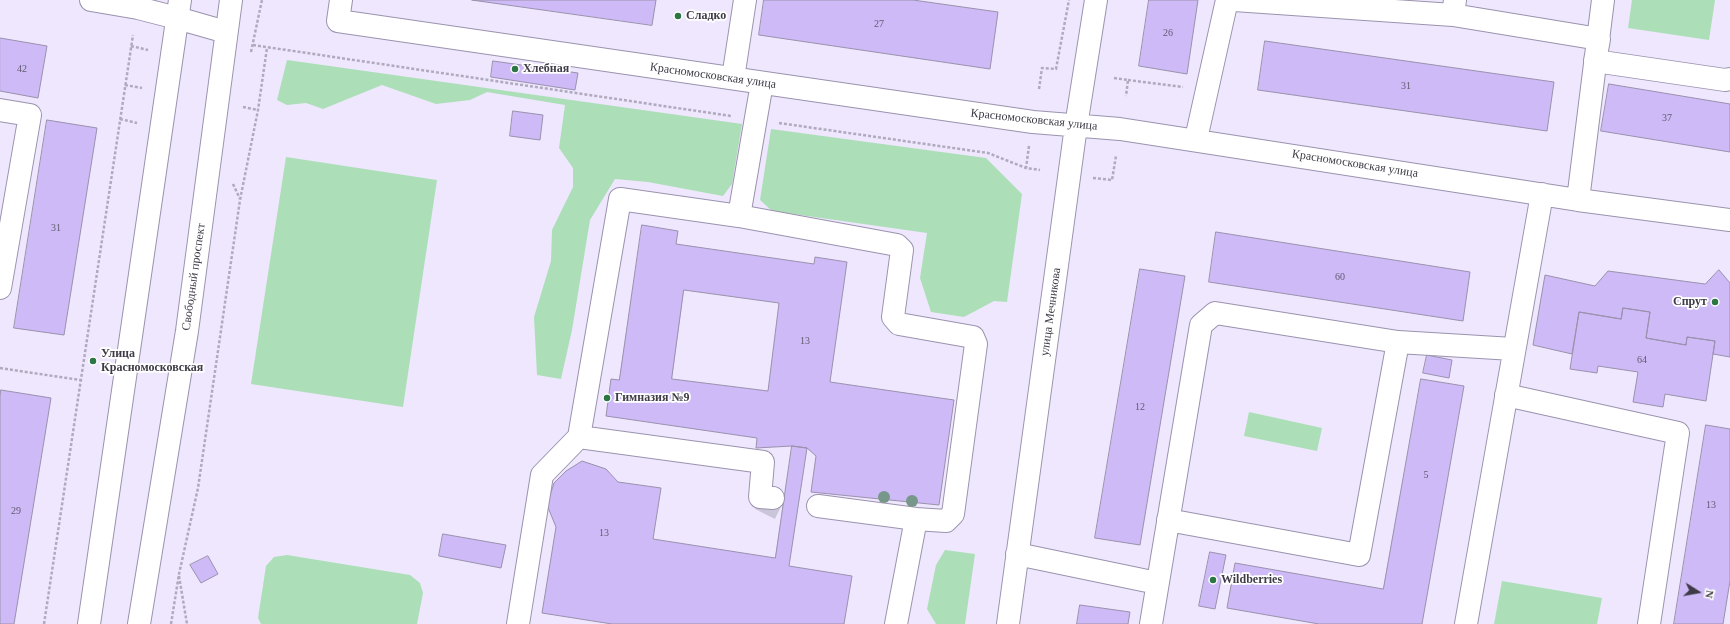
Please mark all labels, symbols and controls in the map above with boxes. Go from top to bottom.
place label: Сладко [686,9,726,23]
marker: Сладко [673,11,683,21]
house number: 27 [874,18,884,30]
house number: 26 [1163,27,1173,39]
street label: Красномосковская улица [649,60,777,92]
place label: Хлебная [523,62,569,76]
house number: 42 [17,63,27,75]
marker: Хлебная [510,64,520,74]
house number: 31 [1401,80,1411,92]
street label: Красномосковская улица [970,106,1098,134]
house number: 37 [1662,112,1672,124]
street label: Красномосковская улица [1291,147,1419,181]
house number: 31 [51,222,61,234]
street label: Свободный проспект [179,222,209,332]
street label: улица Мечникова [1038,267,1064,357]
house number: 60 [1335,271,1345,283]
place label: Спрут [1673,295,1707,309]
marker: Спрут [1710,297,1720,307]
house number: 13 [800,335,810,347]
place label: Улица Красномосковская [101,347,203,375]
house number: 64 [1637,354,1647,366]
marker: Улица Красномосковская [88,356,98,366]
place label: Гимназия №9 [615,391,689,405]
marker: Гимназия №9 [602,393,612,403]
house number: 12 [1135,401,1145,413]
house number: 5 [1424,469,1428,481]
house number: 13 [1706,499,1716,511]
house number: 29 [11,505,21,517]
house number: 13 [599,527,609,539]
north arrow [1678,572,1718,612]
place label: Wildberries [1221,573,1282,587]
marker: Wildberries [1208,575,1218,585]
text: N [1703,589,1716,599]

